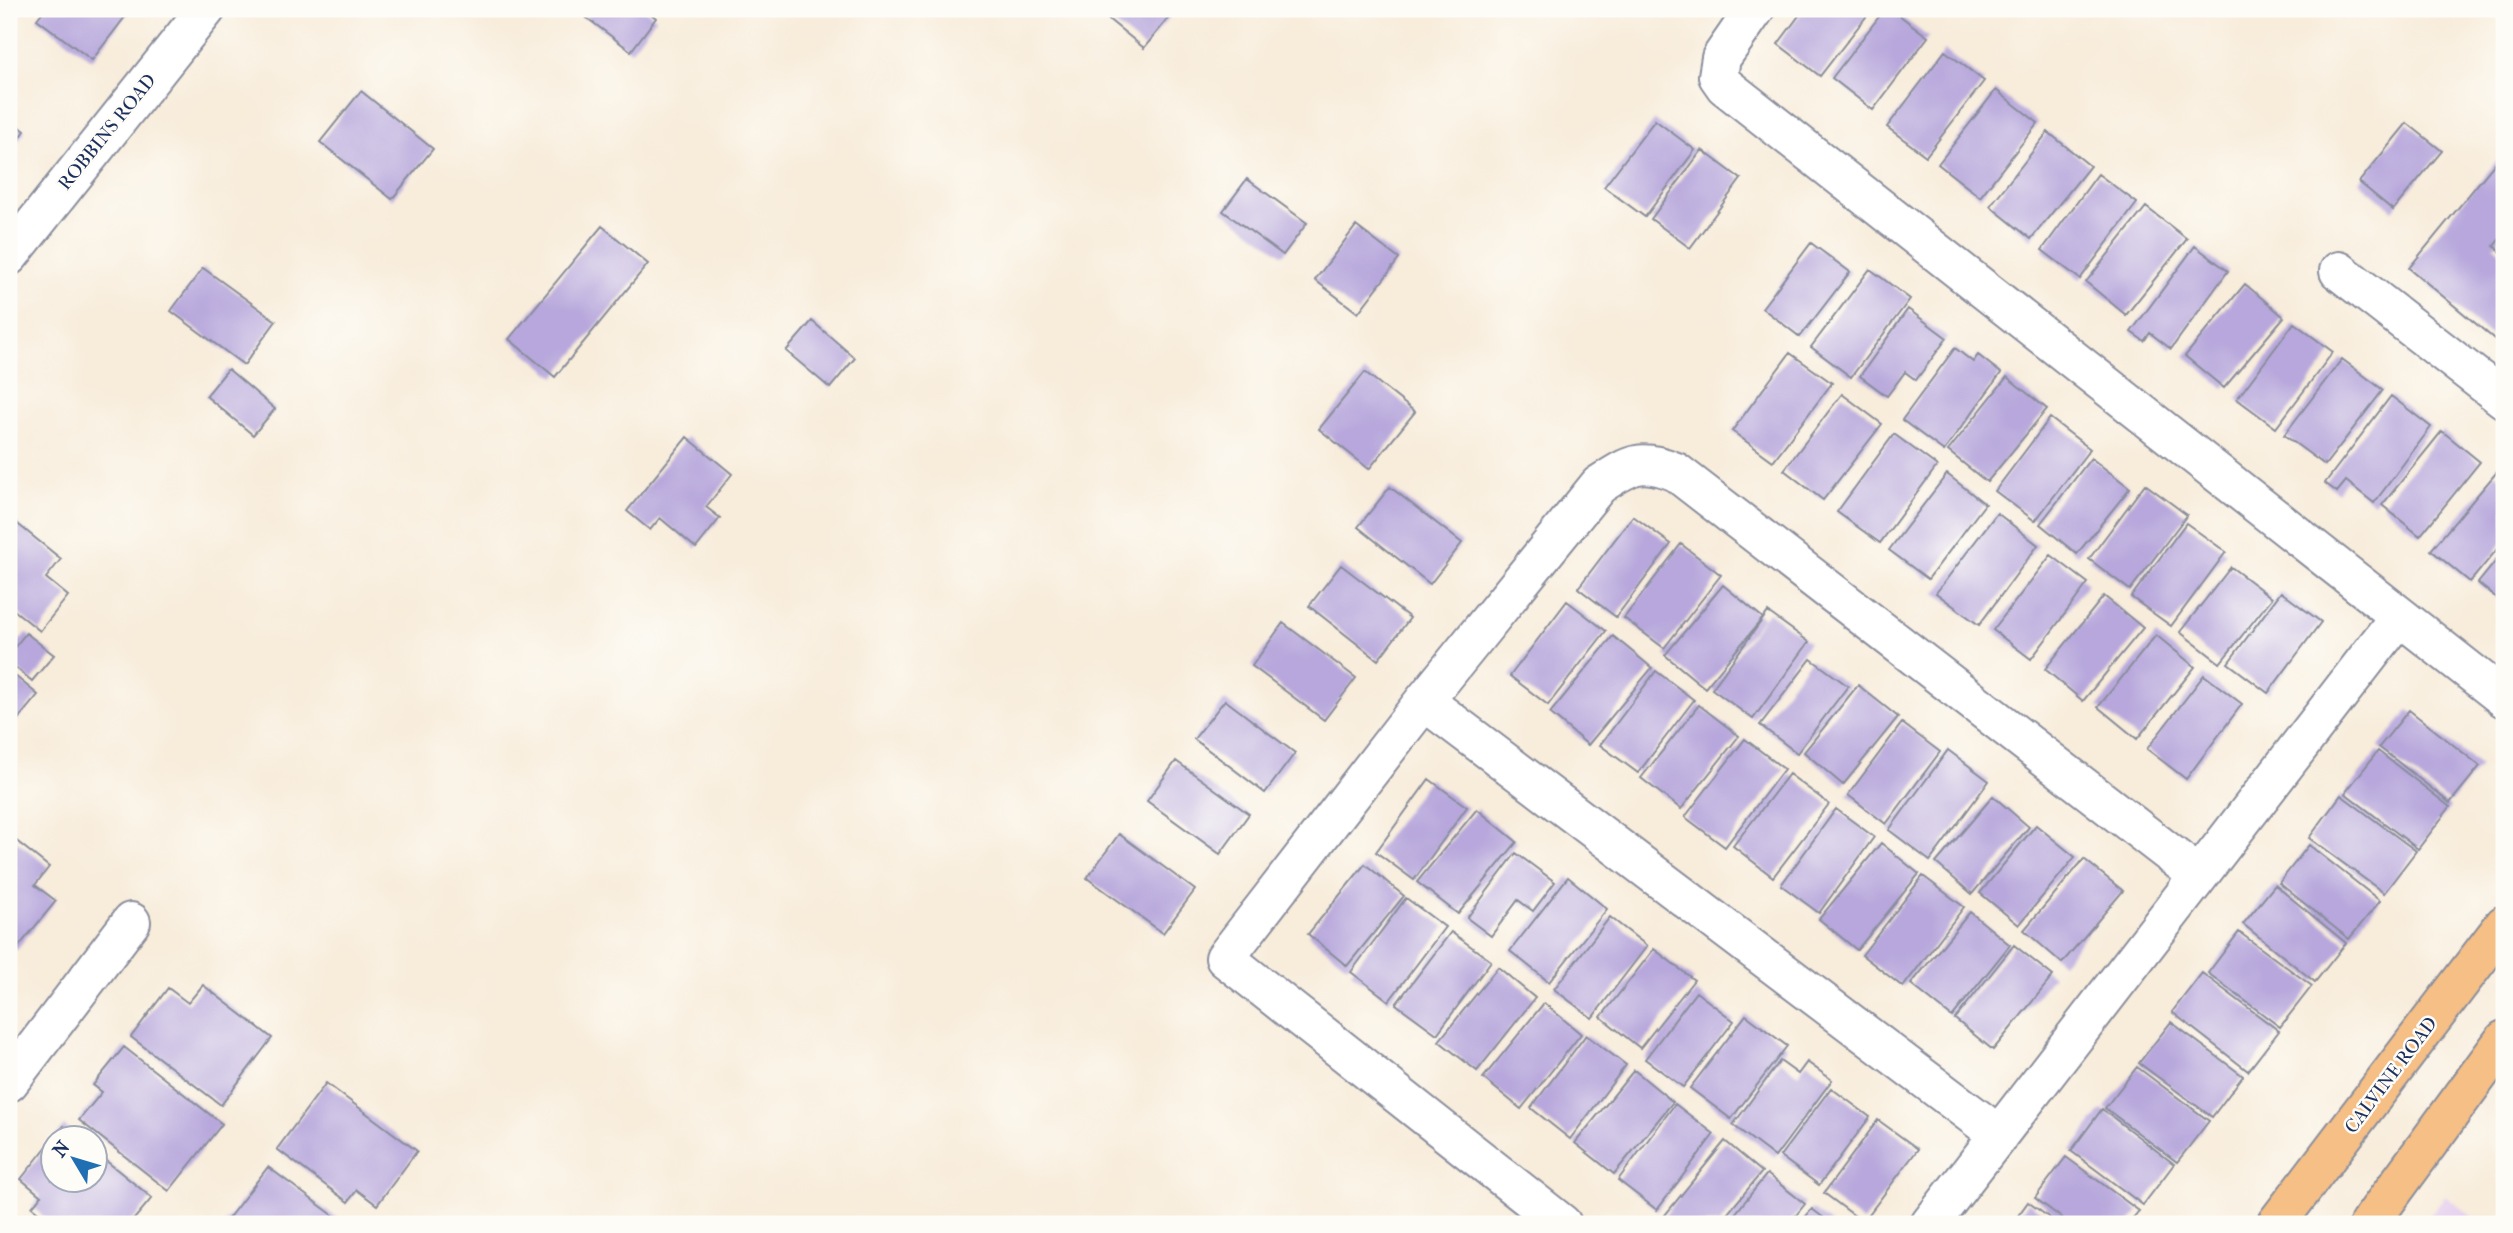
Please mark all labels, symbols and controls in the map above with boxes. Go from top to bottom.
street label: ROBBINS ROAD [53,70,161,194]
street label: CALVINE ROAD [2340,1013,2442,1137]
north arrow [38,1124,108,1194]
text: N [48,1136,75,1162]

